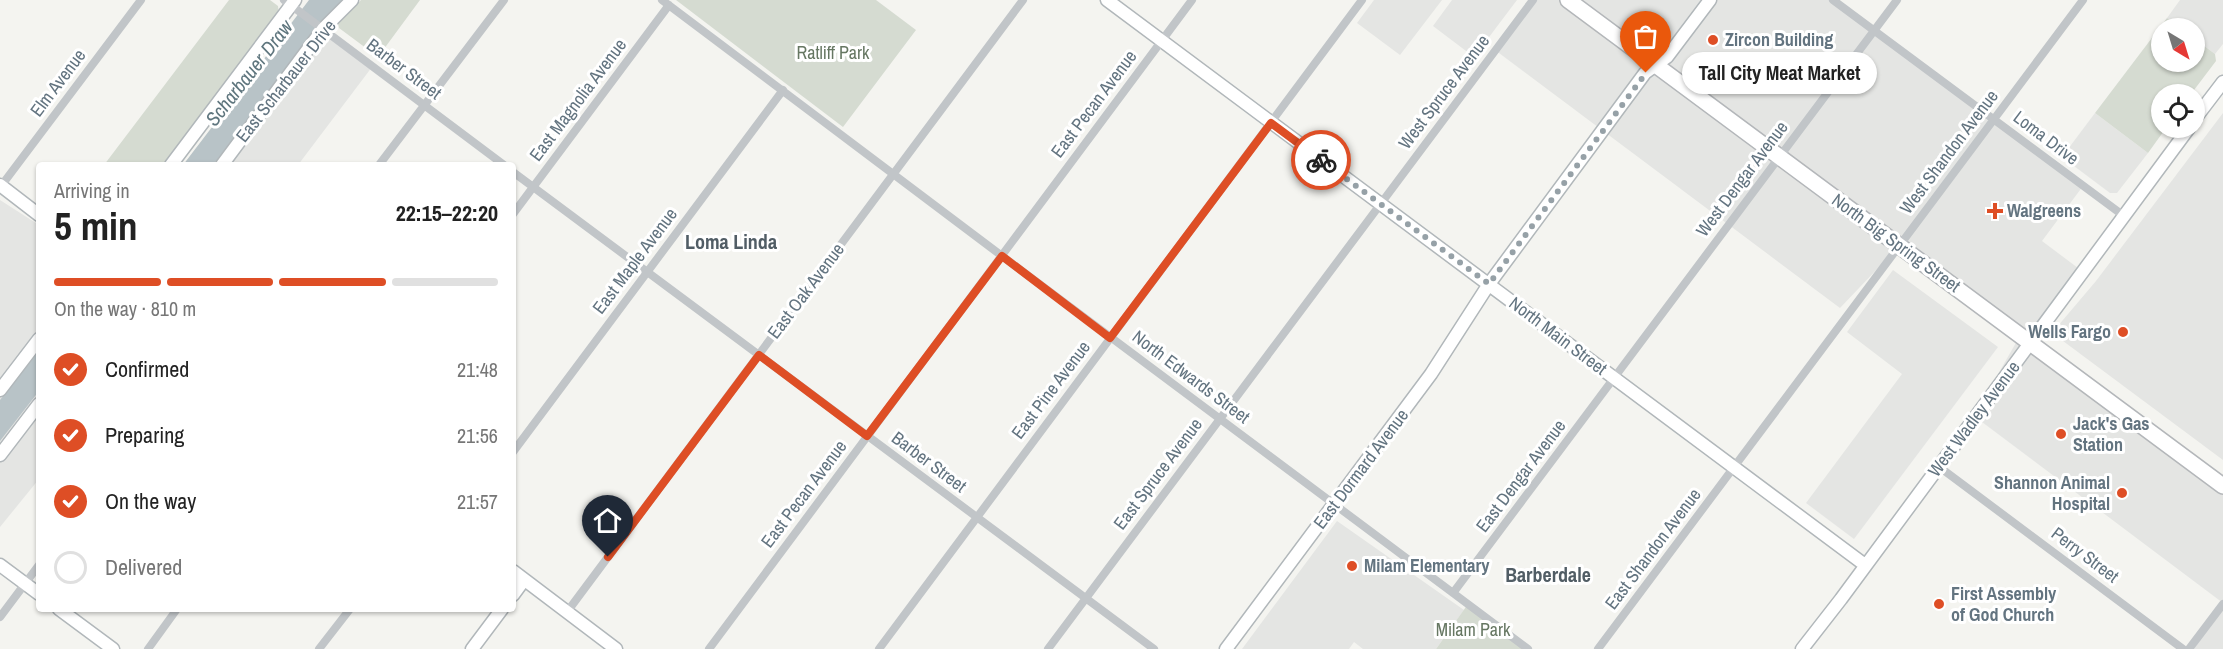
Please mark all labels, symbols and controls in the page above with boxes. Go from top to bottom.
pin [1620,11,1671,73]
water label: Scharbauer Draw [199,13,299,131]
street label: East Scharbauer Drive [230,14,341,147]
north arrow [2151,18,2205,72]
map controls [2151,18,2205,138]
icon: bag [1629,20,1662,53]
place label: Zircon Building [1725,27,1833,52]
street label: West Spruce Avenue [1392,29,1495,154]
street label: Barber Street [362,32,447,105]
street label: East Magnolia Avenue [523,33,632,166]
marker: Zircon Building [1706,33,1720,47]
park label: Ratliff Park [797,40,870,65]
street label: Elm Avenue [24,44,91,122]
street label: East Pecan Avenue [1045,45,1142,163]
callout: Tall City Meat Market [1682,52,1877,94]
text: Tall City Meat Market [1699,59,1860,86]
street label: West Shandon Avenue [1894,84,2004,219]
button: locate [2151,84,2205,138]
street label: Loma Drive [2008,105,2084,171]
street label: West Dengar Avenue [1690,116,1793,242]
courier [1291,130,1351,190]
icon: bike [1305,144,1338,177]
text: Arriving in [54,177,130,204]
street label: North Big Spring Street [1827,187,1966,298]
text: 22:15–22:20 [396,198,498,228]
place label: Walgreens [2007,198,2081,223]
text: 5 min [54,200,138,252]
street label: East Maple Avenue [586,202,683,319]
marker: Walgreens [1988,204,2002,218]
district label: Loma Linda [685,228,777,255]
street label: East Oak Avenue [761,238,850,344]
street label: North Main Street [1504,291,1612,381]
text: On the way · 810 m [54,295,196,322]
place label: Wells Fargo [2028,319,2111,344]
street label: North Edwards Street [1127,324,1255,429]
marker: Wells Fargo [2116,325,2130,339]
street label: East Pine Avenue [1005,335,1096,444]
icon: check [54,353,87,386]
text: Confirmed [105,354,189,384]
text: 21:48 [457,356,498,383]
street label: West Wadley Avenue [1922,356,2025,482]
street label: East Dormard Avenue [1307,404,1414,534]
place label: Jack's Gas Station [2073,411,2150,457]
street label: East Spruce Avenue [1107,413,1208,535]
street label: East Dengar Avenue [1470,414,1571,537]
icon: check [54,419,87,452]
text: Preparing [105,420,184,450]
text: 21:56 [457,422,498,449]
street label: Barber Street [887,425,972,498]
marker: Jack's Gas Station [2054,427,2068,441]
street label: East Pecan Avenue [755,435,852,553]
place label: Shannon Animal Hospital [1994,470,2110,516]
street label: East Shandon Avenue [1599,483,1706,614]
icon: check [54,485,87,518]
text: On the way [105,486,196,516]
marker: Shannon Animal Hospital [2115,486,2129,500]
text: 21:57 [457,488,498,515]
pin [582,495,633,557]
icon: home [591,504,624,537]
street label: Perry Street [2046,521,2124,588]
text: Delivered [105,552,182,582]
place label: Milam Elementary [1364,553,1490,578]
marker: Milam Elementary [1345,559,1359,573]
district label: Barberdale [1505,561,1591,588]
place label: First Assembly of God Church [1951,581,2057,627]
marker: First Assembly of God Church [1932,597,1946,611]
park label: Milam Park [1436,617,1511,642]

